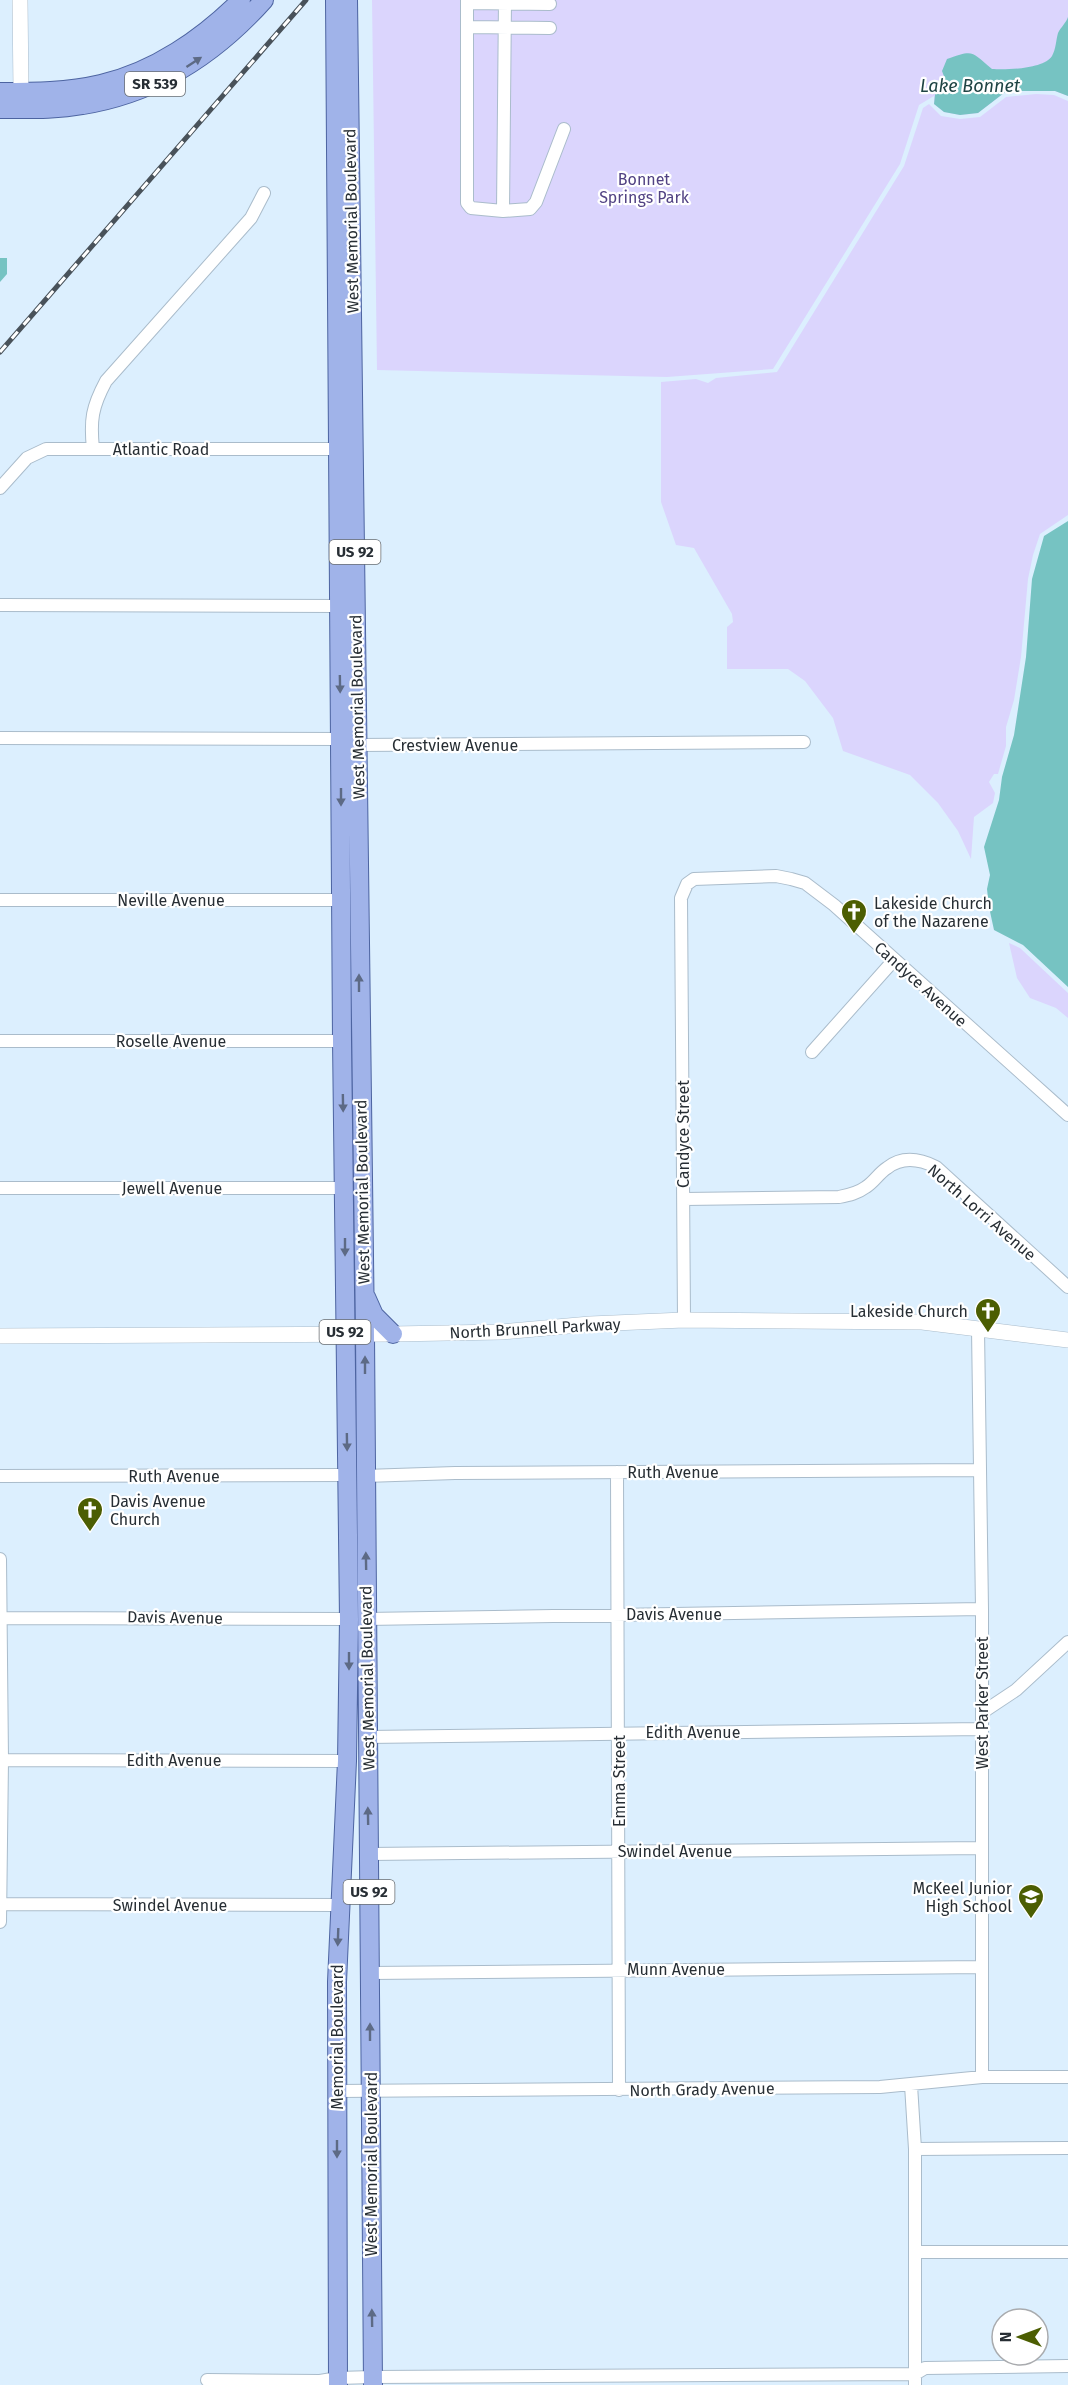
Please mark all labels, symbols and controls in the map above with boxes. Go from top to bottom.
one-way arrow [186,56,203,67]
road number: SR 539 [125,72,185,96]
water label: Lake Bonnet [920,75,1021,97]
street label: West Memorial Boulevard [340,128,363,314]
park label: Bonnet Springs Park [599,170,690,207]
street label: Atlantic Road [113,440,209,459]
road number: US 92 [330,540,380,564]
street label: West Memorial Boulevard [346,614,369,800]
one-way arrow [335,674,345,693]
street label: Crestview Avenue [392,736,518,755]
one-way arrow [336,788,346,807]
street label: Neville Avenue [117,891,225,910]
place label: Lakeside Church of the Nazarene [874,894,992,931]
church icon: Lakeside Church of the Nazarene [839,897,869,935]
street label: Candyce Avenue [871,938,971,1031]
one-way arrow [355,974,364,993]
street label: Roselle Avenue [116,1032,226,1051]
street label: Candyce Street [674,1080,693,1188]
one-way arrow [338,1093,348,1112]
street label: West Memorial Boulevard [351,1099,374,1285]
street label: North Lorri Avenue [924,1160,1040,1264]
street label: Jewell Avenue [122,1179,222,1198]
one-way arrow [340,1237,350,1256]
church icon: Lakeside Church [973,1296,1003,1334]
place label: Lakeside Church [850,1302,968,1321]
street label: North Brunnell Parkway [449,1315,621,1342]
road number: US 92 [320,1320,370,1344]
one-way arrow [360,1356,370,1375]
one-way arrow [342,1432,351,1451]
street label: Ruth Avenue [627,1463,719,1482]
street label: Ruth Avenue [128,1467,220,1486]
place label: Davis Avenue Church [110,1492,206,1529]
church icon: Davis Avenue Church [75,1495,105,1533]
one-way arrow [361,1551,371,1570]
street label: West Memorial Boulevard [356,1585,379,1771]
street label: Davis Avenue [626,1605,722,1624]
street label: Davis Avenue [127,1607,223,1628]
street label: West Parker Street [973,1636,992,1770]
one-way arrow [344,1651,354,1670]
street label: Edith Avenue [646,1723,740,1742]
street label: Emma Street [610,1735,629,1827]
street label: Edith Avenue [127,1751,221,1770]
one-way arrow [364,1807,373,1826]
street label: Swindel Avenue [618,1842,732,1861]
place label: McKeel Junior High School [913,1879,1013,1916]
road number: US 92 [344,1880,394,1904]
school or university icon: McKeel Junior High School [1016,1882,1046,1920]
street label: Swindel Avenue [113,1896,227,1915]
one-way arrow [333,1927,343,1946]
street label: Munn Avenue [627,1960,725,1979]
street label: Memorial Boulevard [328,1964,347,2110]
one-way arrow [365,2023,375,2042]
street label: West Memorial Boulevard [362,2072,381,2256]
street label: North Grady Avenue [629,2079,775,2100]
one-way arrow [332,2140,342,2159]
north arrow [990,2307,1050,2367]
one-way arrow [368,2309,377,2328]
text: N [996,2332,1015,2342]

